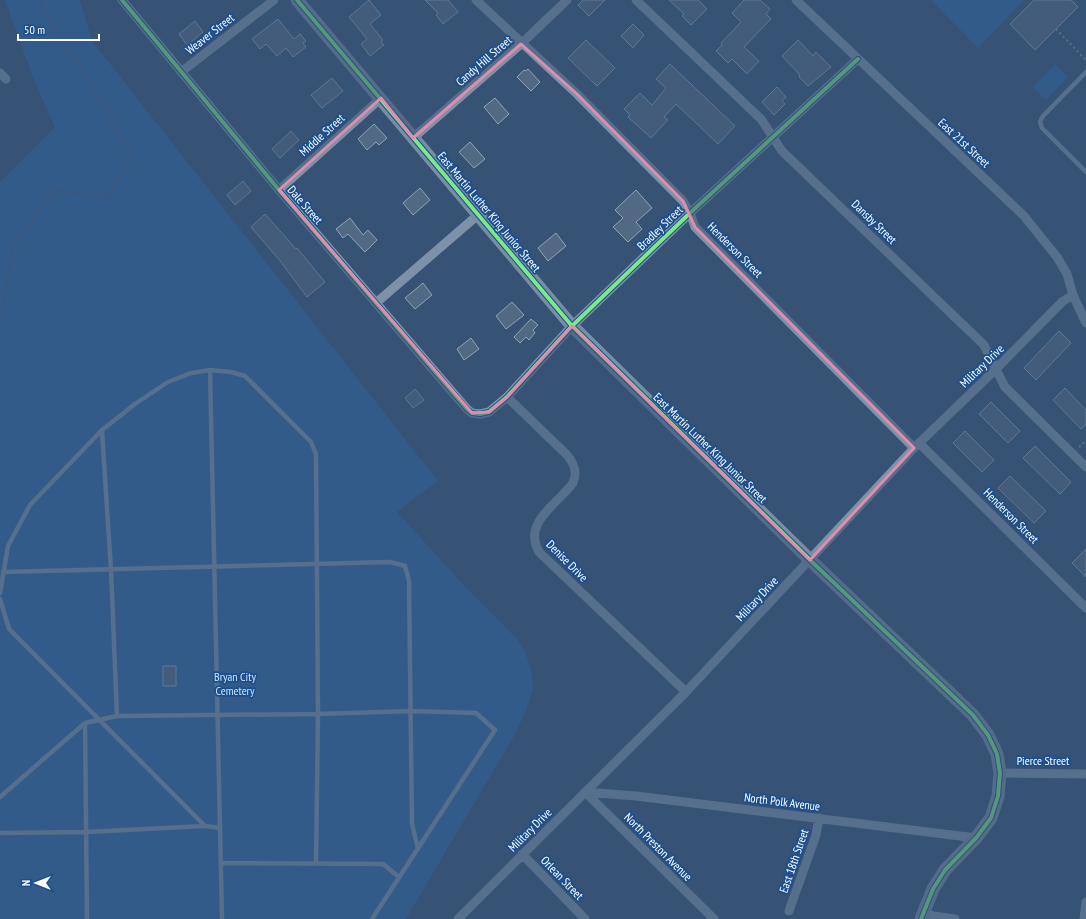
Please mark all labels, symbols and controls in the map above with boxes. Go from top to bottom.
street label: Weaver Street [182,10,238,57]
scale bar [18,16,99,42]
text: 50 m [24,22,45,37]
street label: Candy Hill Street [453,32,515,89]
street label: Middle Street [296,110,348,159]
street label: East 21st Street [935,115,994,171]
street label: East Martin Luther King Junior Street [435,149,545,275]
street label: Dale Street [285,182,327,228]
street label: Dansby Street [849,196,901,247]
street label: Bradley Street [634,202,686,253]
street label: Henderson Street [705,219,767,281]
street label: Military Drive [956,341,1007,390]
street label: East Martin Luther King Junior Street [650,389,771,506]
street label: Henderson Street [981,485,1043,547]
street label: Denise Drive [543,537,591,585]
street label: Military Drive [732,573,781,624]
park label: Bryan City Cemetery [214,669,256,698]
street label: Pierce Street [1017,753,1070,768]
street label: North Polk Avenue [743,789,821,814]
street label: Military Drive [505,805,555,855]
street label: North Preston Avenue [621,810,695,884]
street label: East 18th Street [776,826,812,895]
street label: Orlean Street [538,853,587,903]
north arrow [16,863,56,903]
text: N [19,880,33,886]

